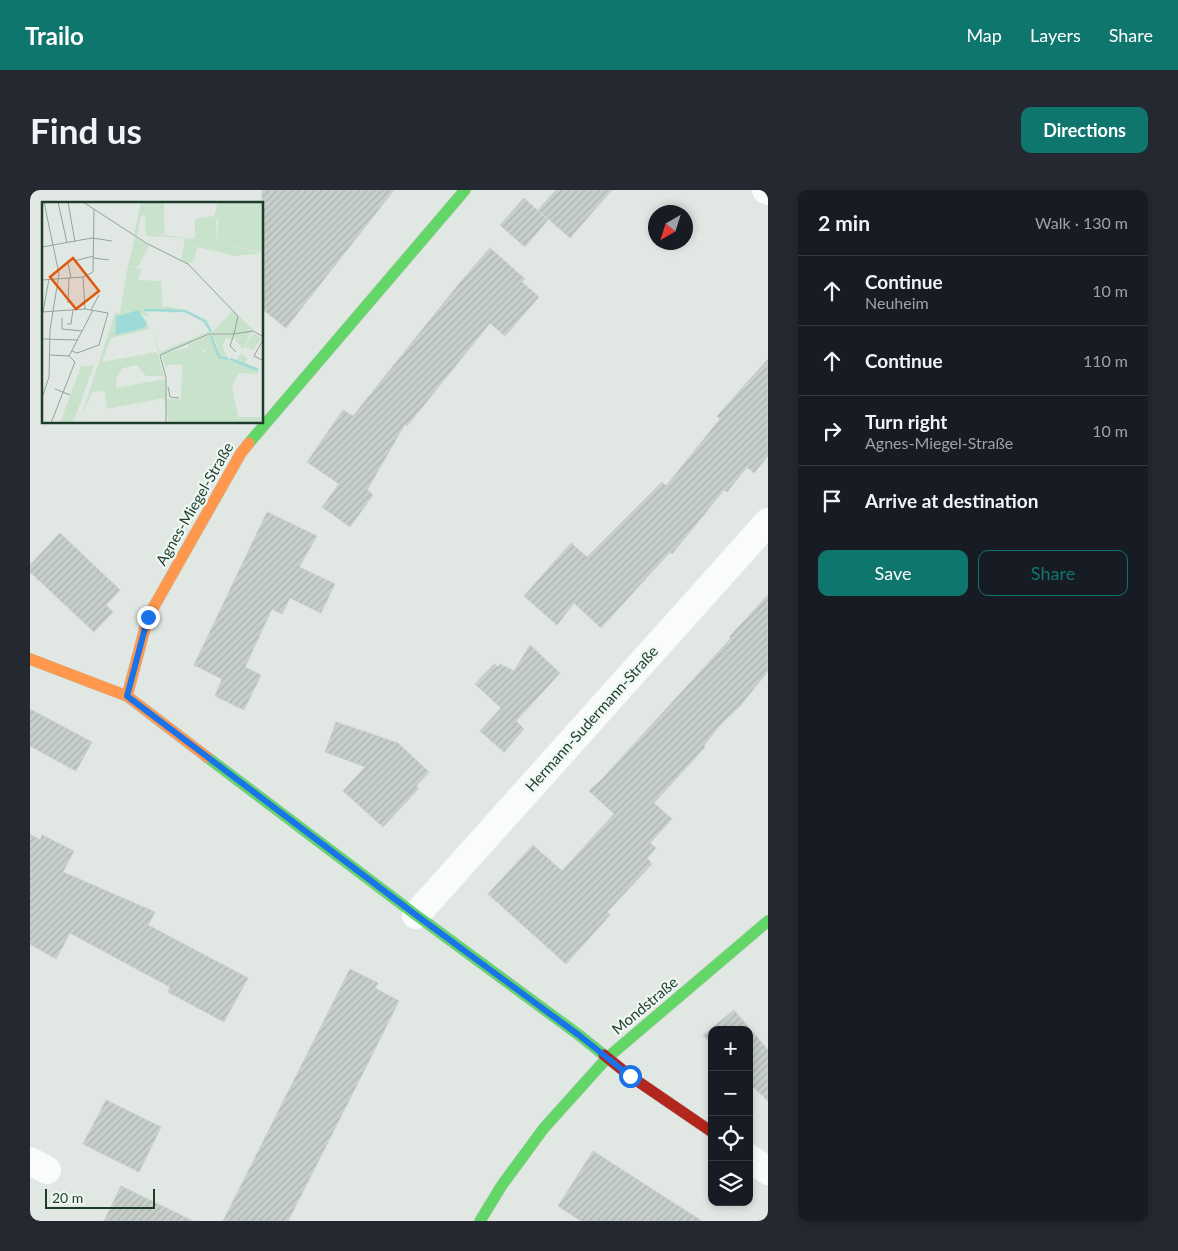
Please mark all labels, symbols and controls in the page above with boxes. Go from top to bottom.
text: Trailo [25,21,84,50]
text: Map [966,24,1002,46]
text: Layers [1030,24,1081,46]
text: Share [1109,24,1153,46]
button: Directions [1021,107,1148,153]
text: Find us [30,109,142,151]
inset map [42,202,264,424]
north arrow [648,205,693,250]
text: 2 min [818,210,870,235]
text: Walk · 130 m [1035,213,1128,232]
text: Continue [865,270,943,293]
icon: ahead [818,277,846,305]
text: 10 m [1092,281,1128,300]
text: Neuheim [865,293,929,312]
icon: ahead [818,347,846,375]
text: Continue [865,349,943,372]
text: 110 m [1083,351,1128,370]
text: Turn right [865,410,947,433]
icon: right [818,417,846,445]
text: 10 m [1092,421,1128,440]
text: Agnes-Miegel-Straße [865,433,1013,452]
street label: Agnes-Miegel-Straße [152,439,237,568]
icon: arrive [818,487,846,515]
text: Arrive at destination [865,489,1038,512]
button: Save [818,550,968,596]
button: Share [978,550,1128,596]
route end [137,606,160,629]
street label: Hermann-Sudermann-Straße [521,642,661,795]
street label: Mondstraße [608,972,681,1038]
map controls [708,1026,753,1206]
button: + [708,1026,753,1071]
route start [619,1065,642,1088]
button: − [708,1071,753,1116]
button: locate [708,1116,753,1161]
button: layers [708,1161,753,1206]
scale bar [45,1186,155,1209]
text: 20 m [52,1189,83,1206]

